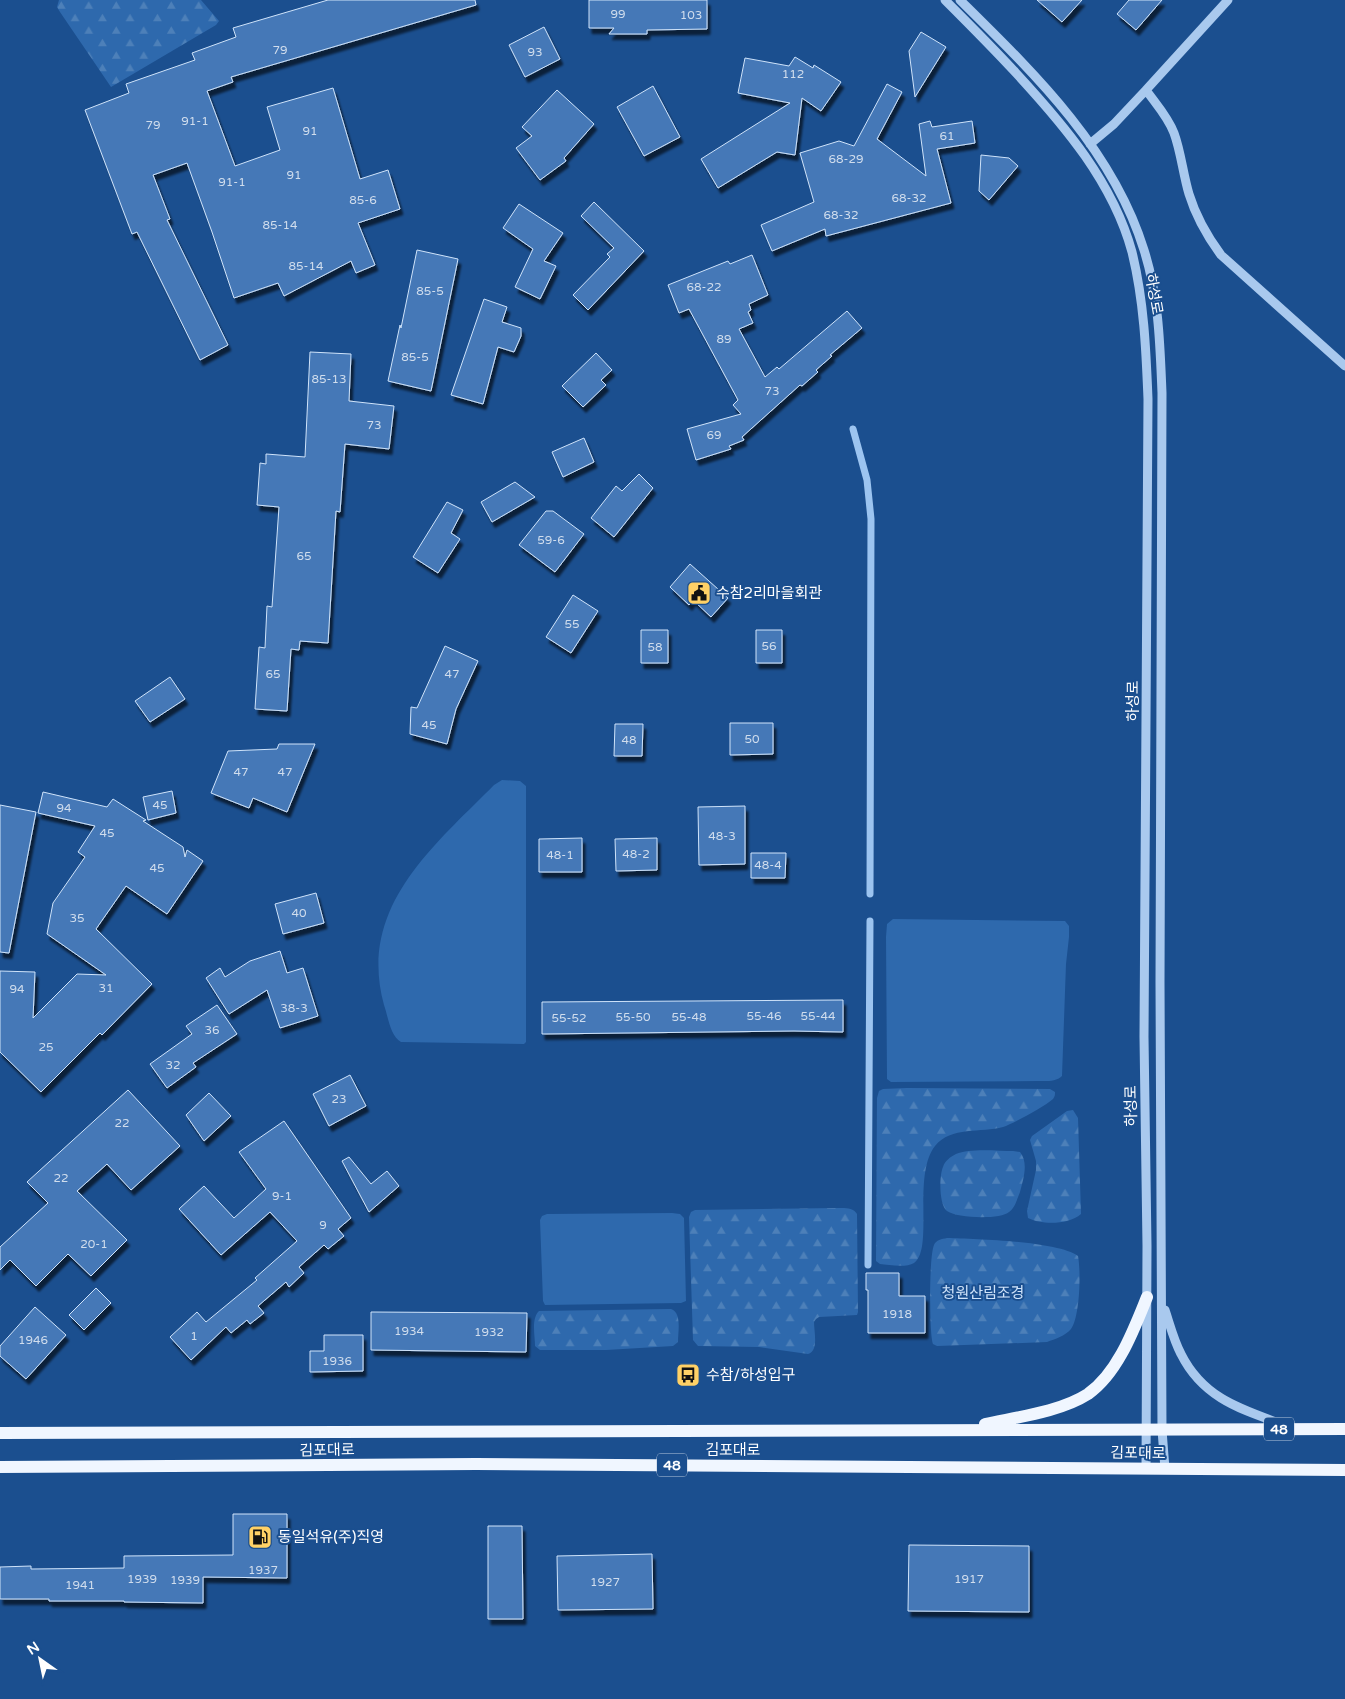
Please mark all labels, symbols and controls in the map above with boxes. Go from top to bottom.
house number: 99 [610,7,626,21]
house number: 103 [680,8,702,22]
house number: 79 [272,43,288,57]
house number: 93 [527,45,543,59]
house number: 112 [782,67,804,81]
house number: 91-1 [181,114,209,128]
house number: 79 [145,118,161,132]
house number: 91 [302,124,318,138]
house number: 61 [939,129,955,143]
house number: 68-29 [828,152,864,166]
house number: 91 [286,168,302,182]
house number: 91-1 [218,175,246,189]
house number: 68-32 [891,191,927,205]
house number: 85-6 [349,193,377,207]
house number: 68-32 [823,208,859,222]
house number: 85-14 [262,218,298,232]
house number: 85-14 [288,259,324,273]
street label: 하성로 [1142,272,1166,316]
house number: 68-22 [686,280,722,294]
house number: 85-5 [416,284,444,298]
house number: 89 [716,332,732,346]
house number: 85-5 [401,350,429,364]
house number: 85-13 [311,372,347,386]
house number: 73 [764,384,780,398]
house number: 73 [366,418,382,432]
house number: 69 [706,428,722,442]
house number: 59-6 [537,533,565,547]
house number: 65 [296,549,312,563]
public building icon: 수참2리마을회관 [686,580,712,606]
place label: 수참2리마을회관 [716,584,822,602]
house number: 55 [564,617,580,631]
house number: 56 [761,639,777,653]
house number: 58 [647,640,663,654]
house number: 65 [265,667,281,681]
house number: 47 [444,667,460,681]
street label: 하성로 [1124,680,1142,722]
house number: 45 [421,718,437,732]
house number: 50 [744,732,760,746]
house number: 48 [621,733,637,747]
house number: 47 [233,765,249,779]
house number: 47 [277,765,293,779]
house number: 45 [152,798,168,812]
house number: 94 [56,801,72,815]
house number: 45 [99,826,115,840]
house number: 48-3 [708,829,736,843]
house number: 48-2 [622,847,650,861]
house number: 48-1 [546,848,574,862]
house number: 48-4 [754,858,782,872]
house number: 45 [149,861,165,875]
house number: 40 [291,906,307,920]
house number: 35 [69,911,85,925]
house number: 31 [98,981,114,995]
house number: 94 [9,982,25,996]
house number: 38-3 [280,1001,308,1015]
house number: 55-46 [746,1009,782,1023]
house number: 55-44 [800,1009,836,1023]
house number: 55-50 [615,1010,651,1024]
house number: 55-48 [671,1010,707,1024]
house number: 55-52 [551,1011,587,1025]
house number: 36 [204,1023,220,1037]
house number: 25 [38,1040,54,1054]
house number: 32 [165,1058,181,1072]
street label: 하성로 [1122,1085,1140,1127]
house number: 23 [331,1092,347,1106]
house number: 22 [114,1116,130,1130]
house number: 22 [53,1171,69,1185]
house number: 9-1 [272,1189,292,1203]
house number: 9 [319,1218,327,1232]
house number: 20-1 [80,1237,108,1251]
park label: 청원산림조경 [942,1284,1024,1302]
house number: 1918 [882,1307,912,1321]
house number: 1934 [394,1324,425,1338]
house number: 1932 [474,1325,504,1339]
house number: 1 [190,1329,198,1343]
house number: 1946 [18,1333,48,1347]
house number: 1936 [322,1354,352,1368]
bus stop icon: 수참/하성입구 [675,1362,701,1388]
place label: 수참/하성입구 [706,1366,795,1384]
road number: 48 [1264,1418,1294,1440]
street label: 김포대로 [299,1441,355,1459]
street label: 김포대로 [705,1441,761,1459]
street label: 김포대로 [1110,1444,1166,1462]
road number: 48 [657,1454,687,1476]
fuel station icon: 동일석유(주)직영 [247,1524,273,1550]
place label: 동일석유(주)직영 [278,1528,384,1546]
house number: 1937 [248,1563,278,1577]
house number: 1939 [127,1572,157,1586]
house number: 1917 [954,1572,984,1586]
house number: 1939 [170,1573,200,1587]
house number: 1927 [590,1575,620,1589]
house number: 1941 [65,1578,95,1592]
north arrow [15,1634,65,1684]
text: N [24,1638,43,1659]

